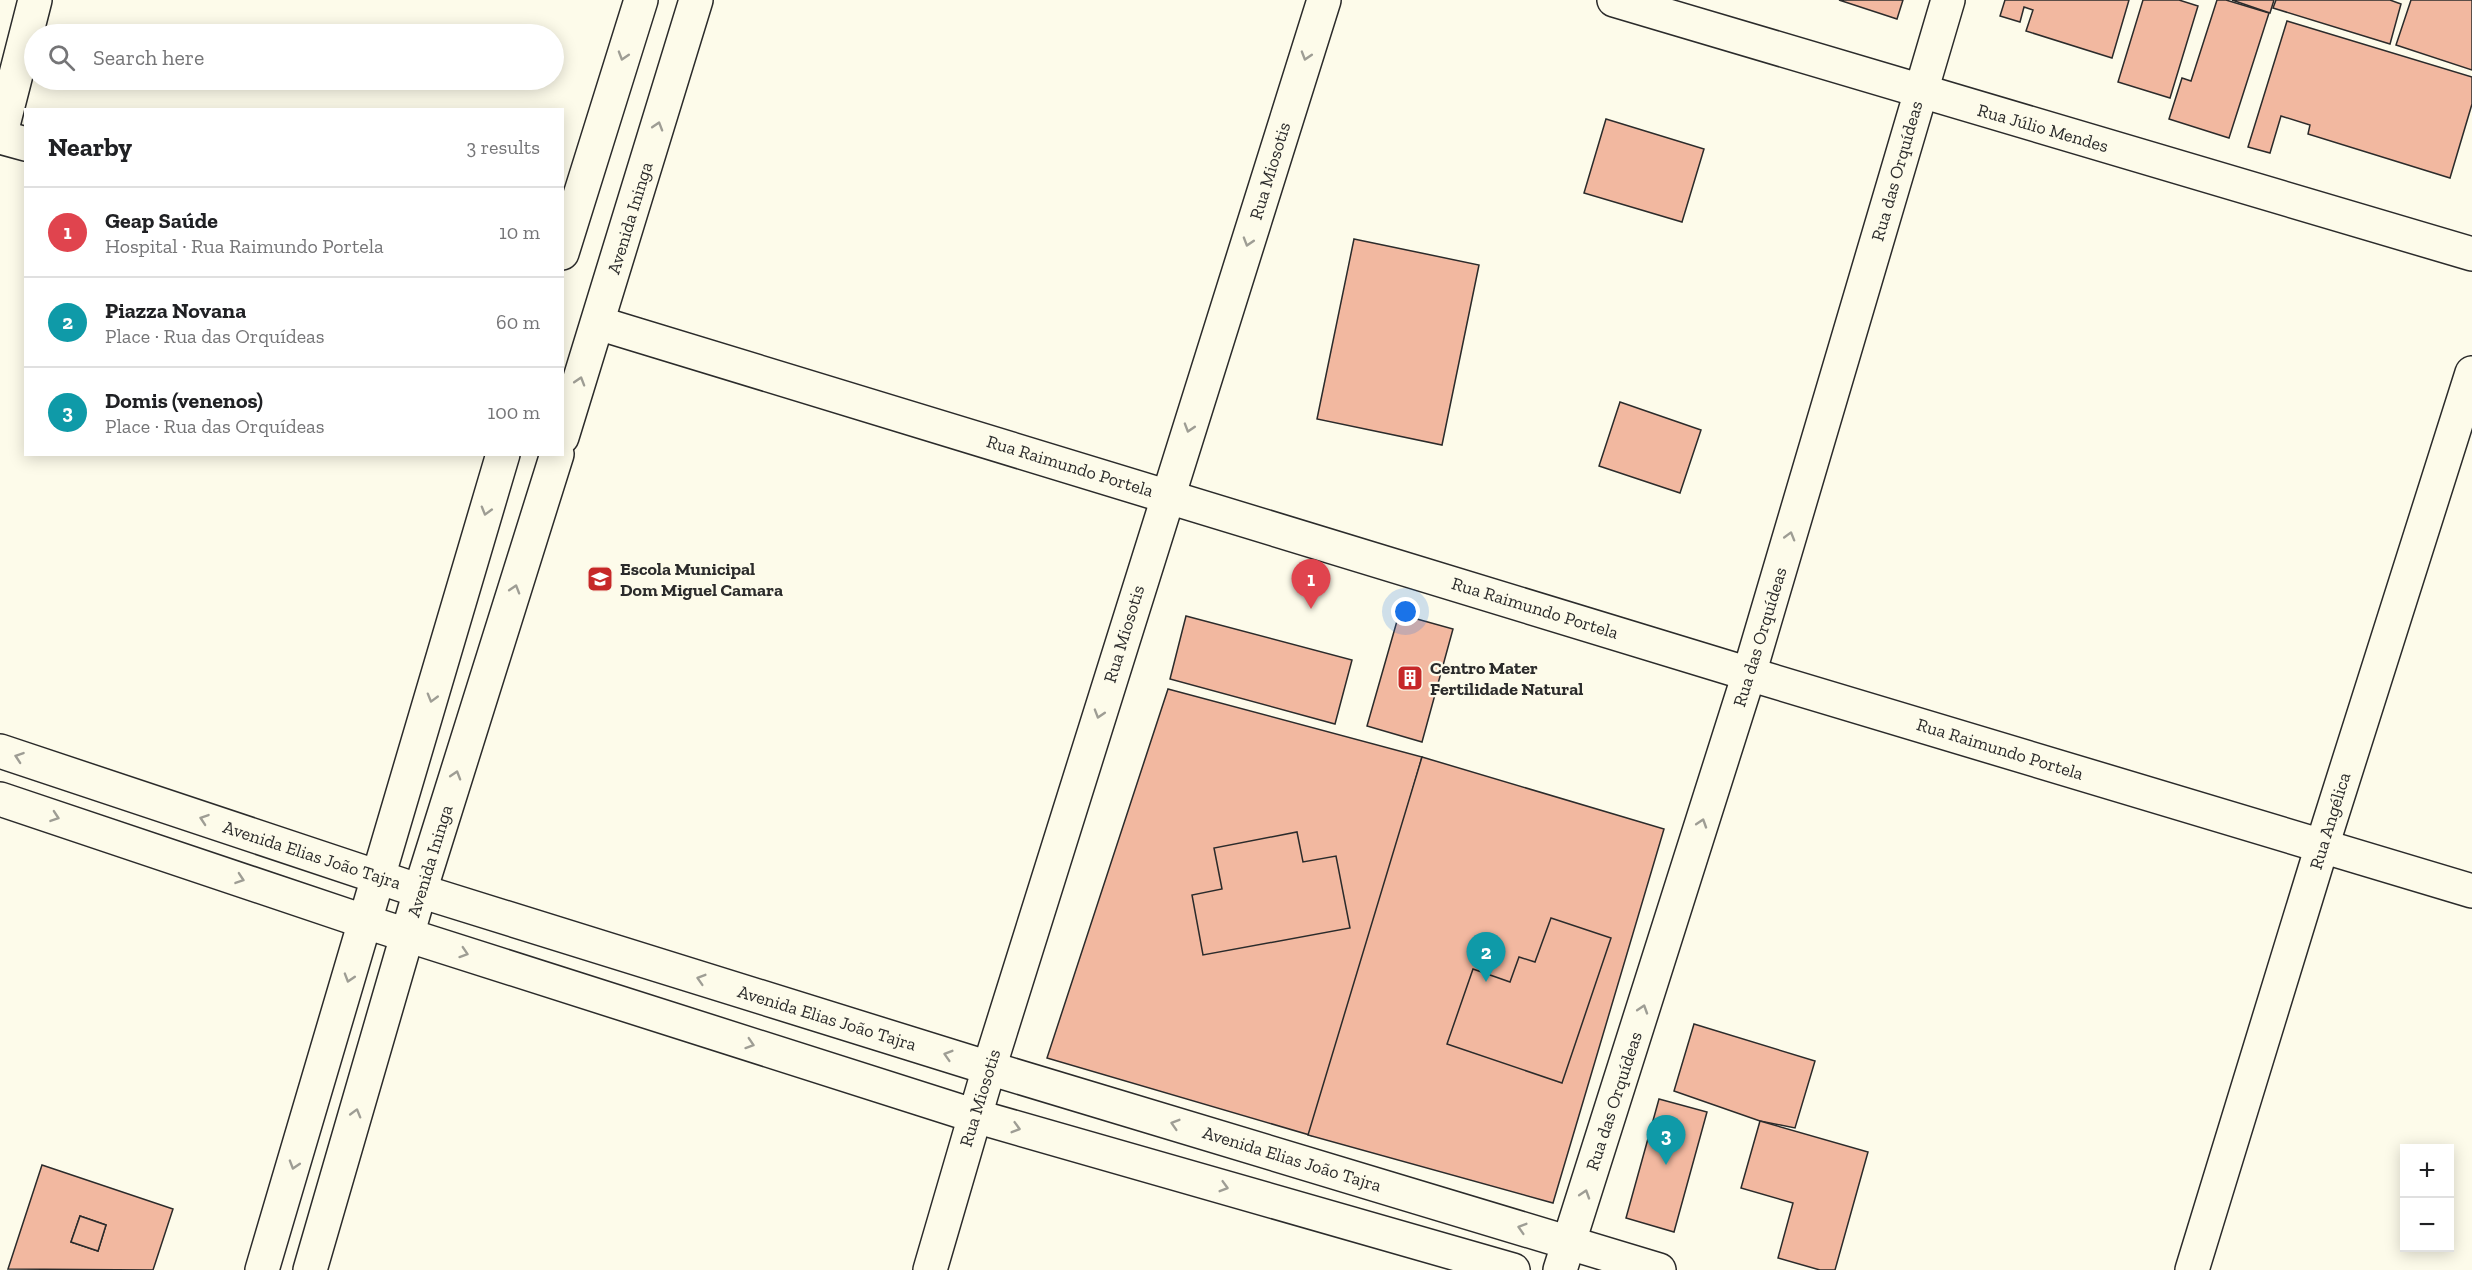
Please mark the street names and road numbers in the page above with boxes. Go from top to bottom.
street label: Rua das Orquídeas [1866,98,1928,244]
street label: Rua Júlio Mendes [1975,99,2111,157]
street label: Rua Miosotis [1245,119,1295,222]
street label: Avenida Ininga [602,159,658,277]
street label: Rua Raimundo Portela [984,430,1156,502]
street label: Rua das Orquídeas [1728,564,1792,709]
street label: Rua Raimundo Portela [1449,572,1621,644]
street label: Rua Miosotis [1099,582,1149,685]
street label: Rua Raimundo Portela [1914,713,2086,785]
street label: Rua Angélica [2305,769,2355,872]
street label: Avenida Ininga [402,802,458,920]
street label: Avenida Elias João Tajra [220,816,404,894]
street label: Avenida Elias João Tajra [735,980,919,1056]
street label: Rua das Orquídeas [1581,1029,1647,1173]
street label: Rua Miosotis [955,1046,1005,1149]
street label: Avenida Elias João Tajra [1200,1121,1384,1197]

